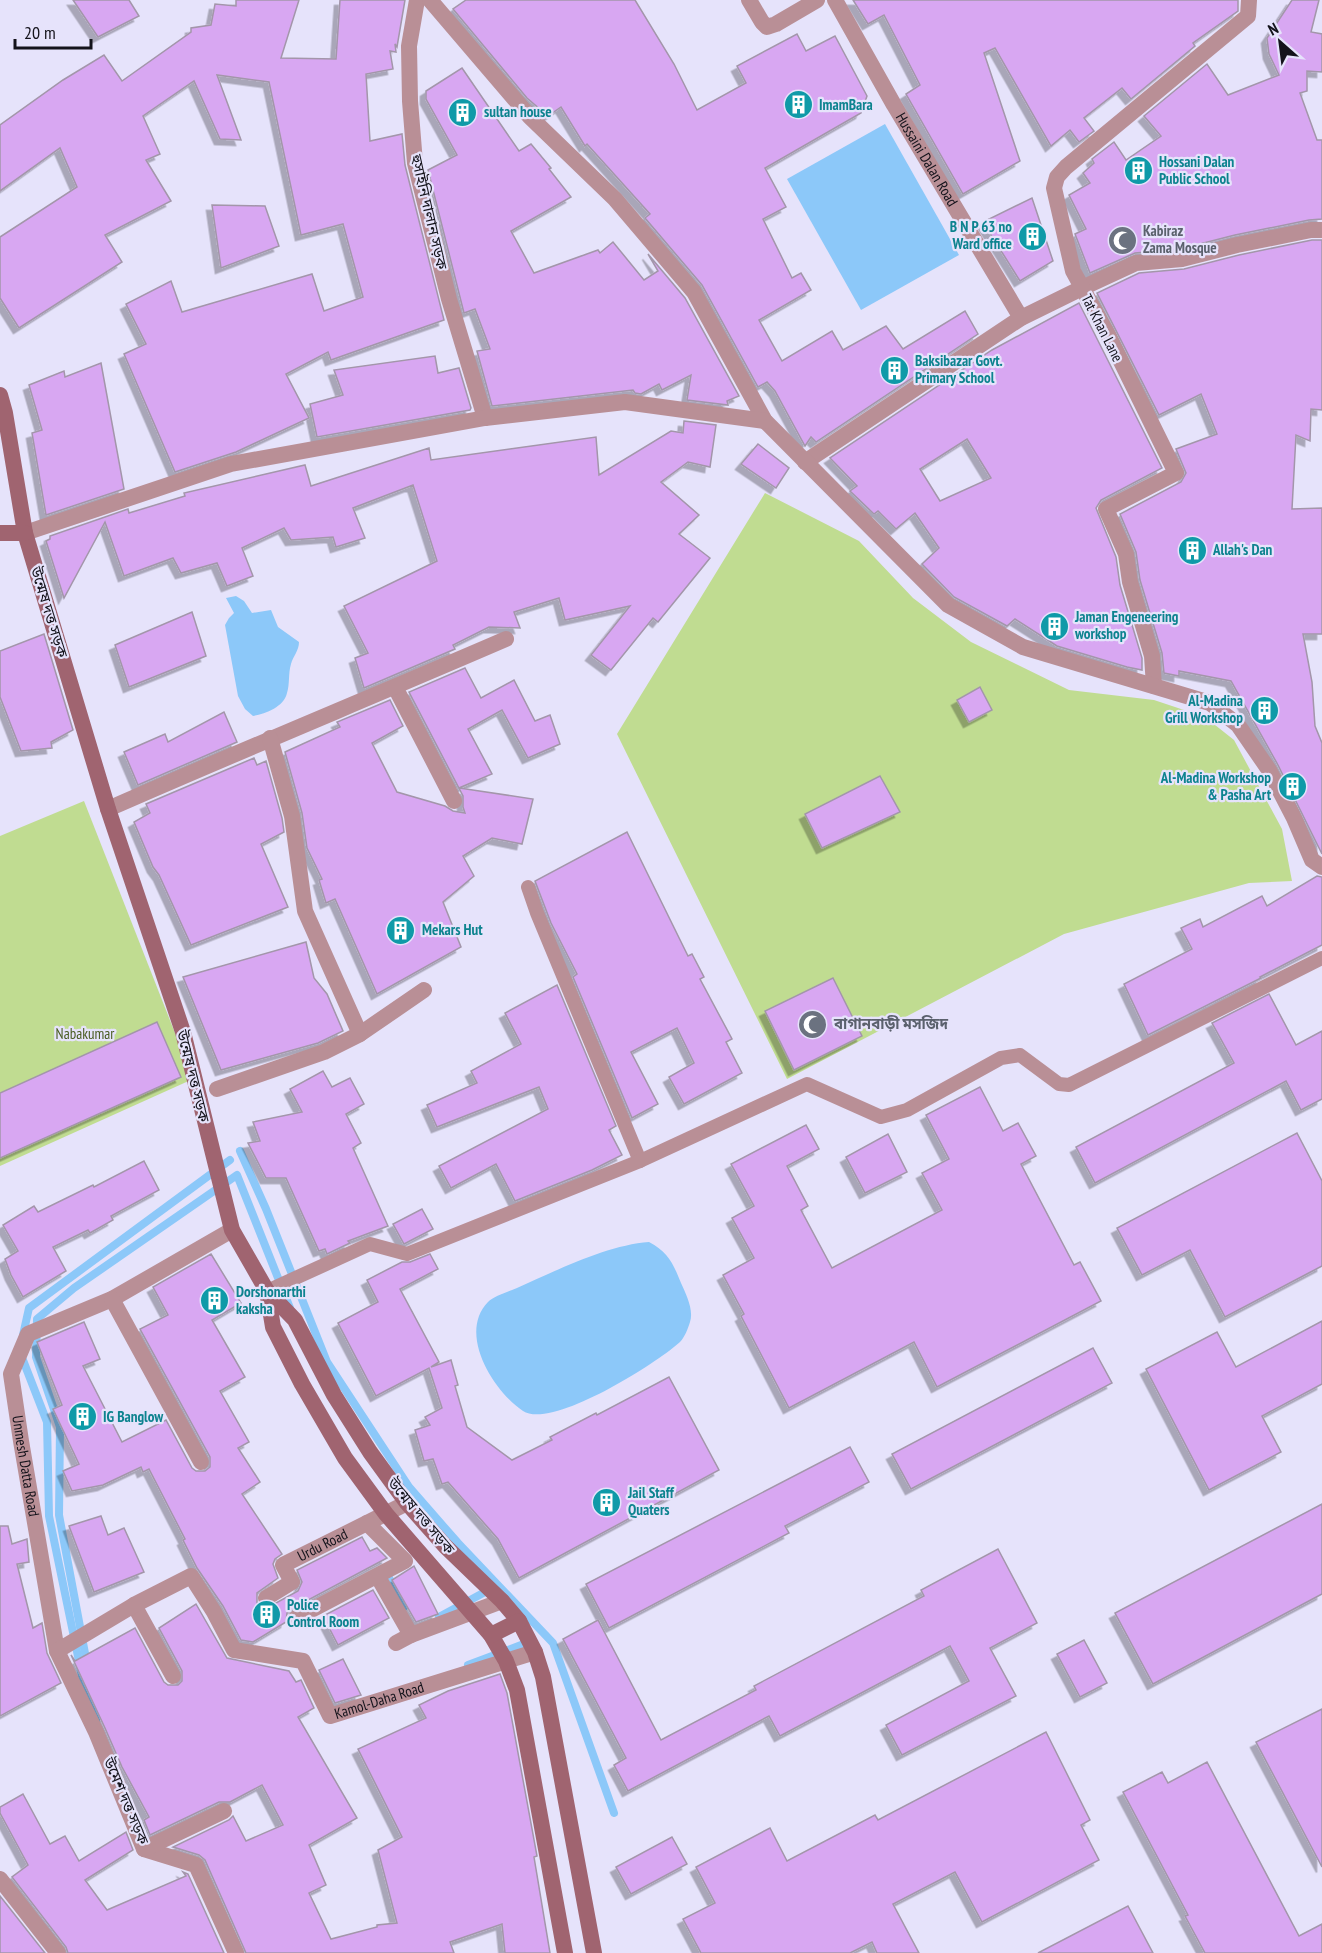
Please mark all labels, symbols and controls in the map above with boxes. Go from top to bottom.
scale bar [15,12,92,50]
north arrow [1250,12,1310,72]
text: N [1264,18,1281,40]
text: 20 m [24,21,56,44]
building icon: ImamBara [782,89,814,121]
place label: ImamBara [819,95,873,114]
building icon: sultan house [447,96,479,128]
place label: sultan house [484,102,552,121]
street label: Hussaini Dalan Road [892,109,962,210]
street label: হুসাইনি দালান সড়ক [407,152,452,272]
place label: Hossani Dalan Public School [1159,152,1235,188]
building icon: Hossani Dalan Public School [1122,155,1154,187]
place label: B N P 63 no Ward office [950,217,1012,253]
building icon: B N P 63 no Ward office [1017,220,1049,252]
place label: Kabiraz Zama Mosque [1143,221,1217,257]
mosque icon: Kabiraz Zama Mosque [1106,224,1138,256]
street label: Tat Khan Lane [1077,291,1128,365]
place label: Baksibazar Govt. Primary School [915,351,1003,387]
building icon: Baksibazar Govt. Primary School [878,354,910,386]
building icon: Allah's Dan [1176,534,1208,566]
place label: Allah's Dan [1212,540,1273,559]
street label: উন্মেষ দত্ত সড়ক [26,563,73,660]
place label: Jaman Engeneering workshop [1074,607,1179,643]
building icon: Jaman Engeneering workshop [1038,610,1070,642]
place label: Al-Madina Grill Workshop [1165,691,1243,727]
building icon: Al-Madina Grill Workshop [1248,694,1280,726]
place label: Al-Madina Workshop & Pasha Art [1160,768,1272,804]
building icon: Al-Madina Workshop & Pasha Art [1276,771,1308,803]
building icon: Mekars Hut [385,914,417,946]
place label: Mekars Hut [422,920,483,939]
mosque icon: বাগানবাড়ী মসজিদ [797,1008,829,1040]
place label: বাগানবাড়ী মসজিদ [833,1014,948,1033]
park label: Nabakumar [56,1024,115,1043]
street label: উন্মেষ দত্ত সড়ক [173,1027,214,1125]
place label: Dorshonarthi kaksha [236,1282,306,1318]
building icon: Dorshonarthi kaksha [199,1285,231,1317]
building icon: IG Banglow [66,1401,98,1433]
place label: IG Banglow [103,1407,164,1426]
street label: Unmesh Datta Road [8,1414,44,1518]
street label: উন্মেষ দত্ত সড়ক [383,1473,459,1559]
place label: Jail Staff Quaters [627,1483,675,1519]
building icon: Jail Staff Quaters [591,1486,623,1518]
street label: Urdu Road [294,1524,351,1565]
place label: Police Control Room [287,1595,359,1631]
building icon: Police Control Room [250,1598,282,1630]
street label: Kamol-Daha Road [332,1677,426,1723]
street label: উমেশ দত্ত সড়ক [99,1753,154,1848]

